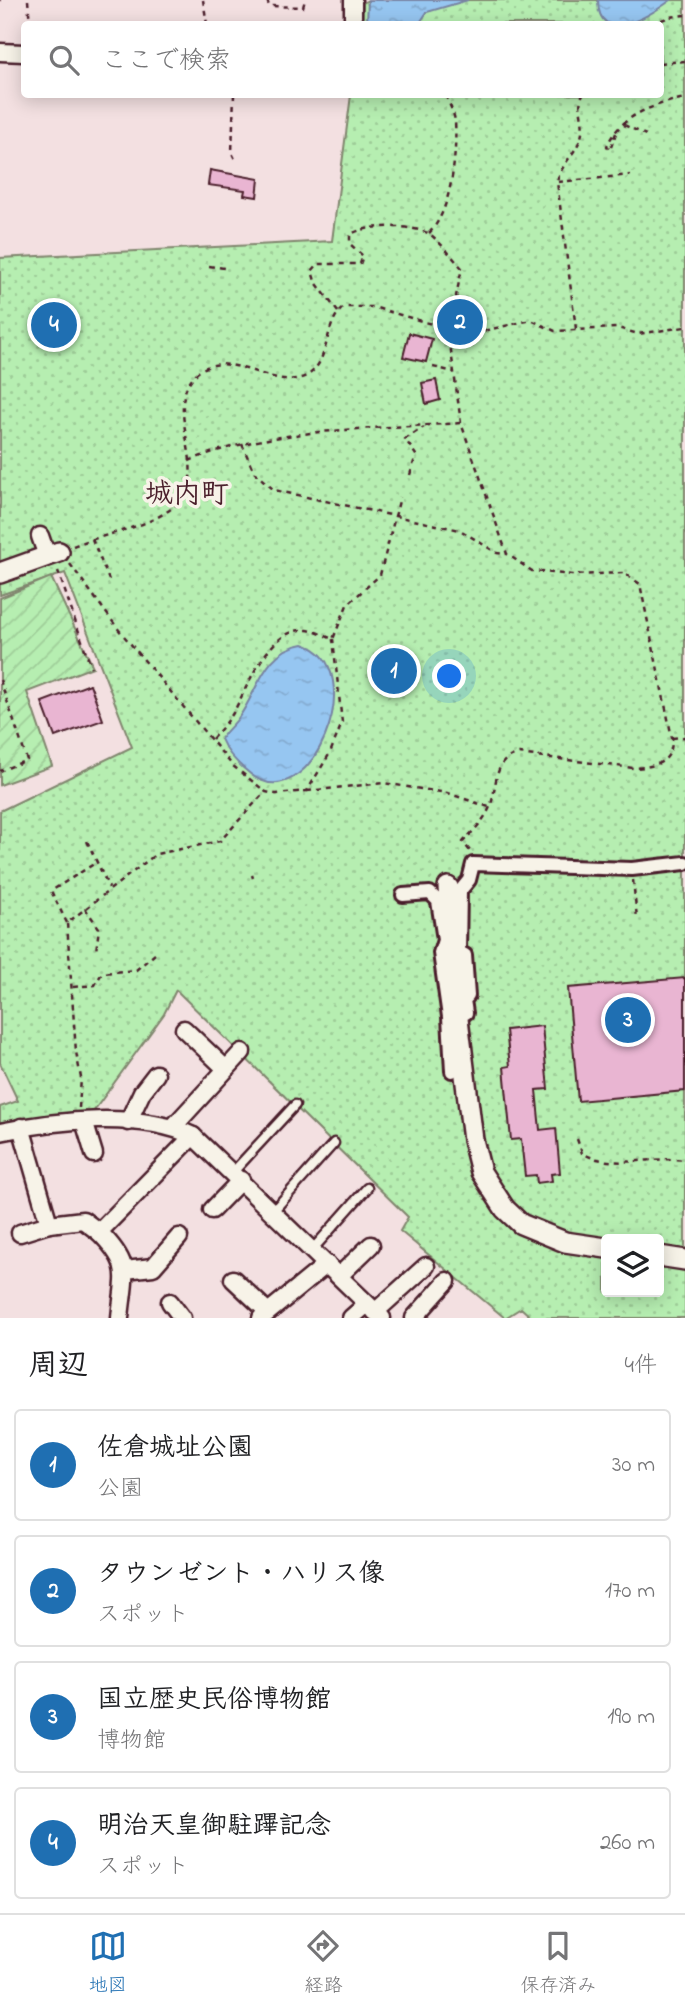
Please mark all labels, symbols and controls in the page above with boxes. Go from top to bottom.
search box [21,21,664,98]
icon: search [45,41,83,79]
text: ここで検索 [101,43,231,81]
pin: 2 [437,296,483,348]
pin: 4 [31,299,77,351]
district label: 城内町 [145,475,229,516]
pin: 1 [371,645,417,697]
your location [432,659,466,693]
pin: 3 [605,994,651,1046]
map controls [601,1234,664,1297]
button: layers [601,1234,664,1297]
text: 周辺 [28,1345,88,1389]
text: 4件 [625,1350,657,1383]
text: 佐倉城址公園 [97,1430,253,1468]
text: 1 [49,1449,57,1482]
text: 30 m [612,1449,655,1482]
text: 公園 [97,1473,143,1506]
text: タウンゼント・ハリス像 [97,1556,385,1594]
text: 2 [47,1575,59,1608]
text: 170 m [605,1575,655,1608]
text: スポット [97,1599,189,1632]
text: 国立歴史民俗博物館 [97,1682,331,1720]
text: 3 [48,1701,58,1734]
text: 190 m [607,1701,655,1734]
text: 博物館 [97,1725,166,1758]
text: 明治天皇御駐蹕記念 [97,1808,331,1846]
text: 4 [48,1827,58,1860]
text: 260 m [600,1827,655,1860]
text: スポット [97,1851,189,1884]
tab: 地図 [89,1927,127,2000]
tab: 経路 [304,1927,342,2000]
tab: 保存済み [520,1927,596,2000]

